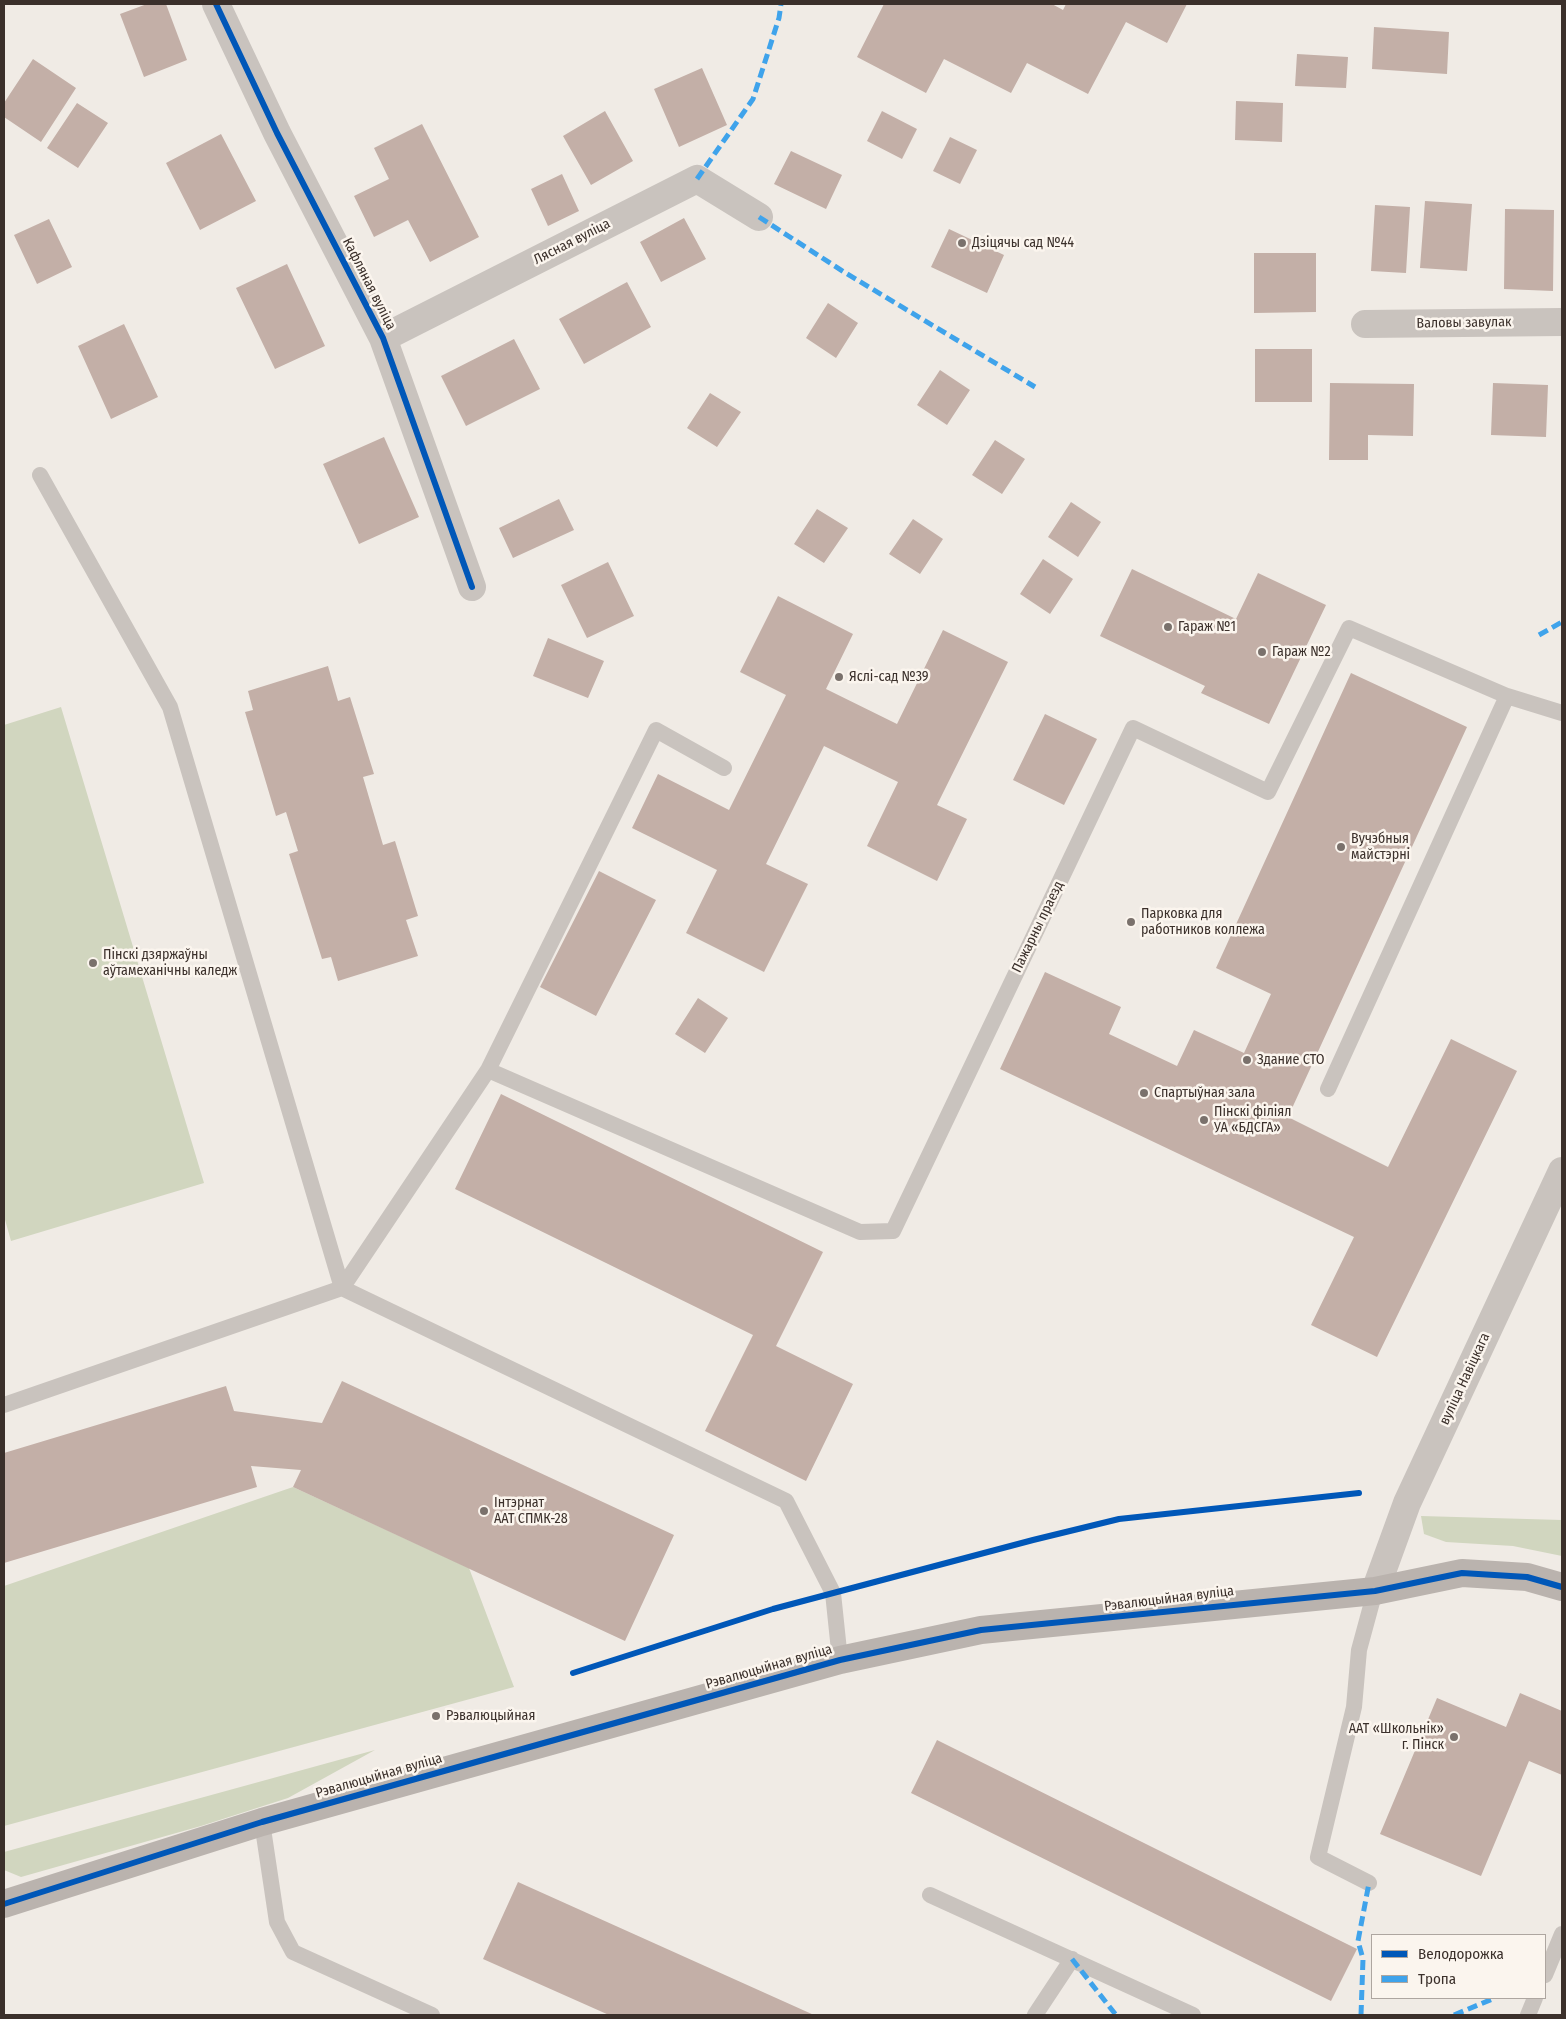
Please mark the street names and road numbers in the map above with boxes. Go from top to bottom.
street label: Лясная вуліца [531,216,613,268]
street label: Кафляная вуліца [339,235,399,333]
street label: Валовы завулак [1416,314,1512,332]
street label: Пажарны праезд [1009,878,1067,976]
street label: вуліца Навіцкага [1436,1330,1494,1428]
street label: Рэвалюцыйная вуліца [1103,1583,1235,1615]
street label: Рэвалюцыйная вуліца [704,1641,834,1693]
street label: Рэвалюцыйная вуліца [314,1750,444,1802]

